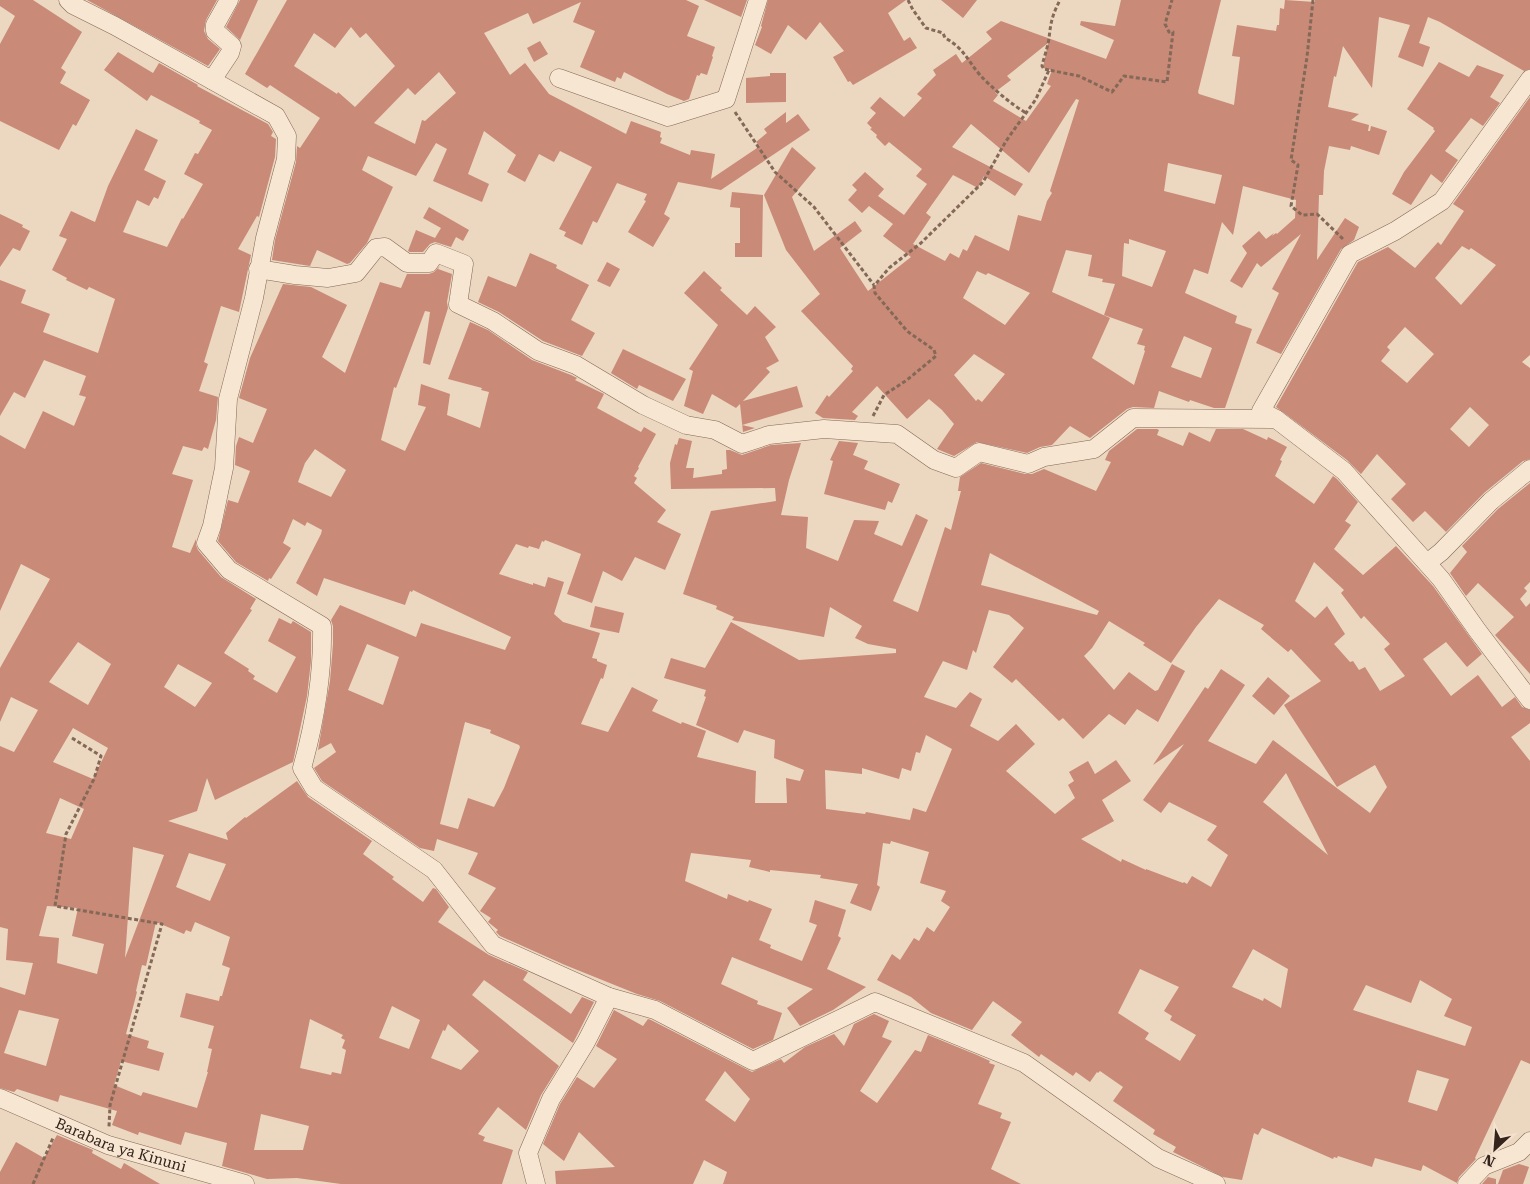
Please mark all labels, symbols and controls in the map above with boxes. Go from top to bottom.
street label: Barabara ya Kinuni [53,1114,189,1176]
north arrow [1470,1124,1520,1174]
text: N [1481,1151,1498,1170]

